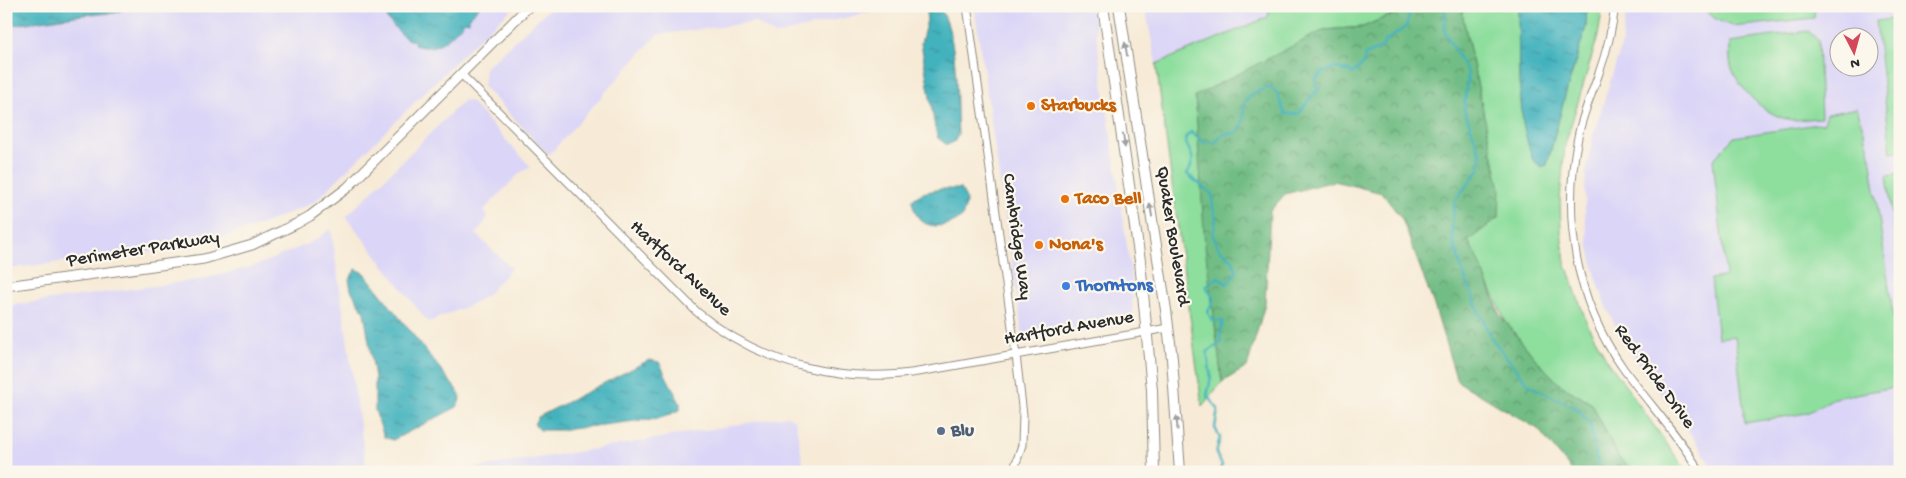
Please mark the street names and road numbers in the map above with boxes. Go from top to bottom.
street label: Quaker Boulevard [1150,165,1195,309]
street label: Cambridge Way [996,172,1036,302]
street label: Hartford Avenue [624,216,736,322]
street label: Perimeter Parkway [64,226,222,274]
street label: Hartford Avenue [1002,306,1136,352]
street label: Red Pride Drive [1608,320,1700,434]

